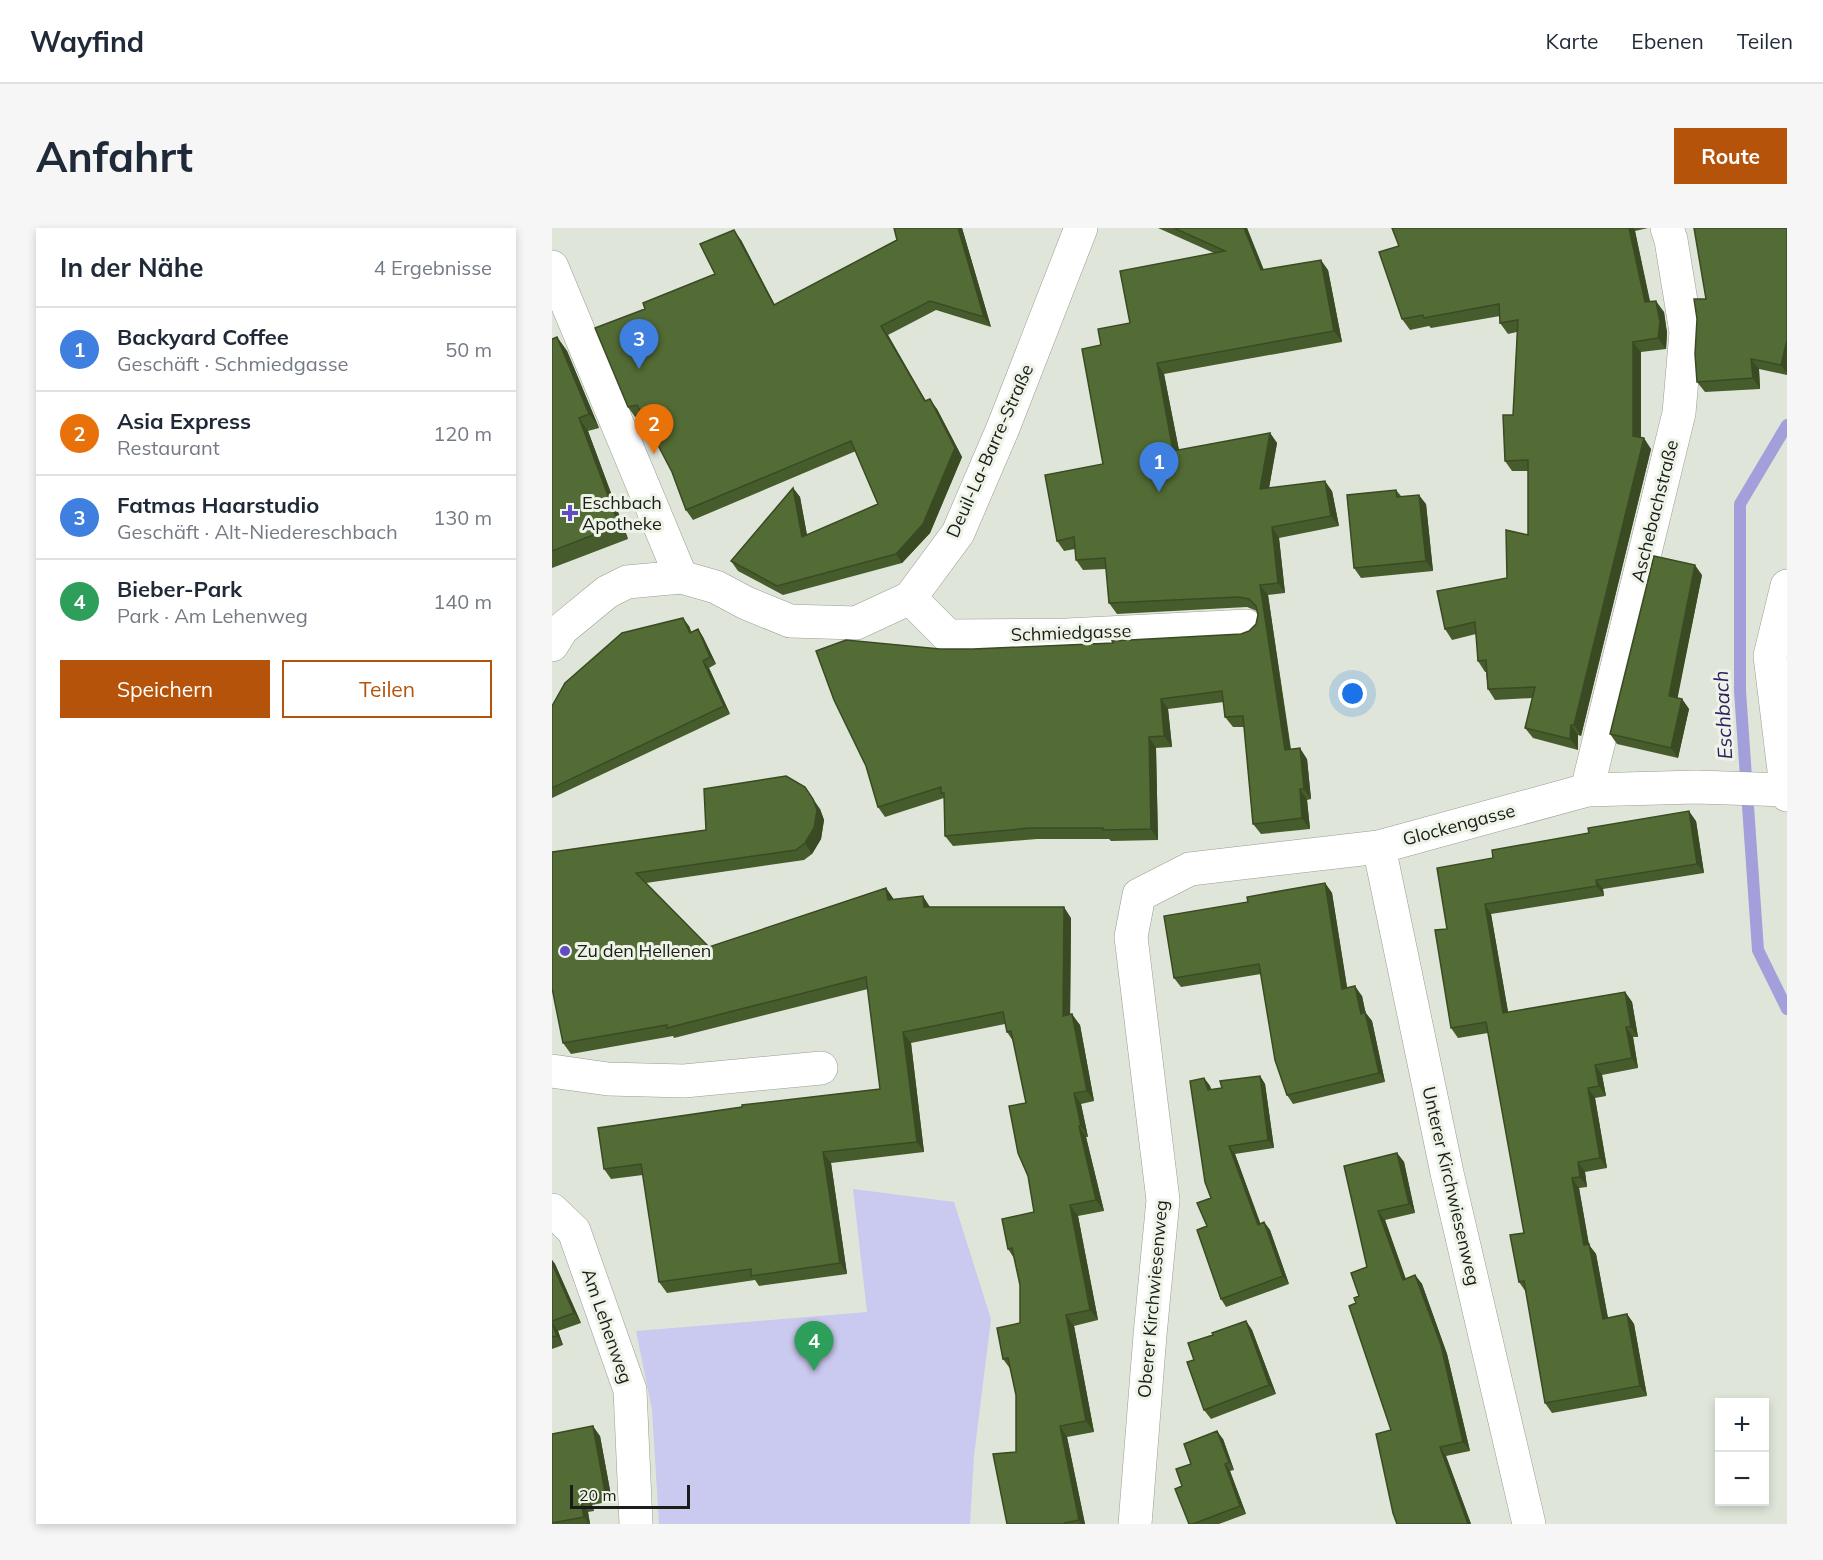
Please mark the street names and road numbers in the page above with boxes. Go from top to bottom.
street label: Deuil-La-Barre-Straße [941,360,1038,541]
street label: Aschebachstraße [1626,437,1683,584]
street label: Schmiedgasse [1010,619,1132,646]
street label: Glockengasse [1400,798,1518,851]
street label: Unterer Kirchwiesenweg [1417,1084,1486,1288]
street label: Oberer Kirchwiesenweg [1132,1199,1173,1399]
street label: Am Lehenweg [577,1265,638,1386]

